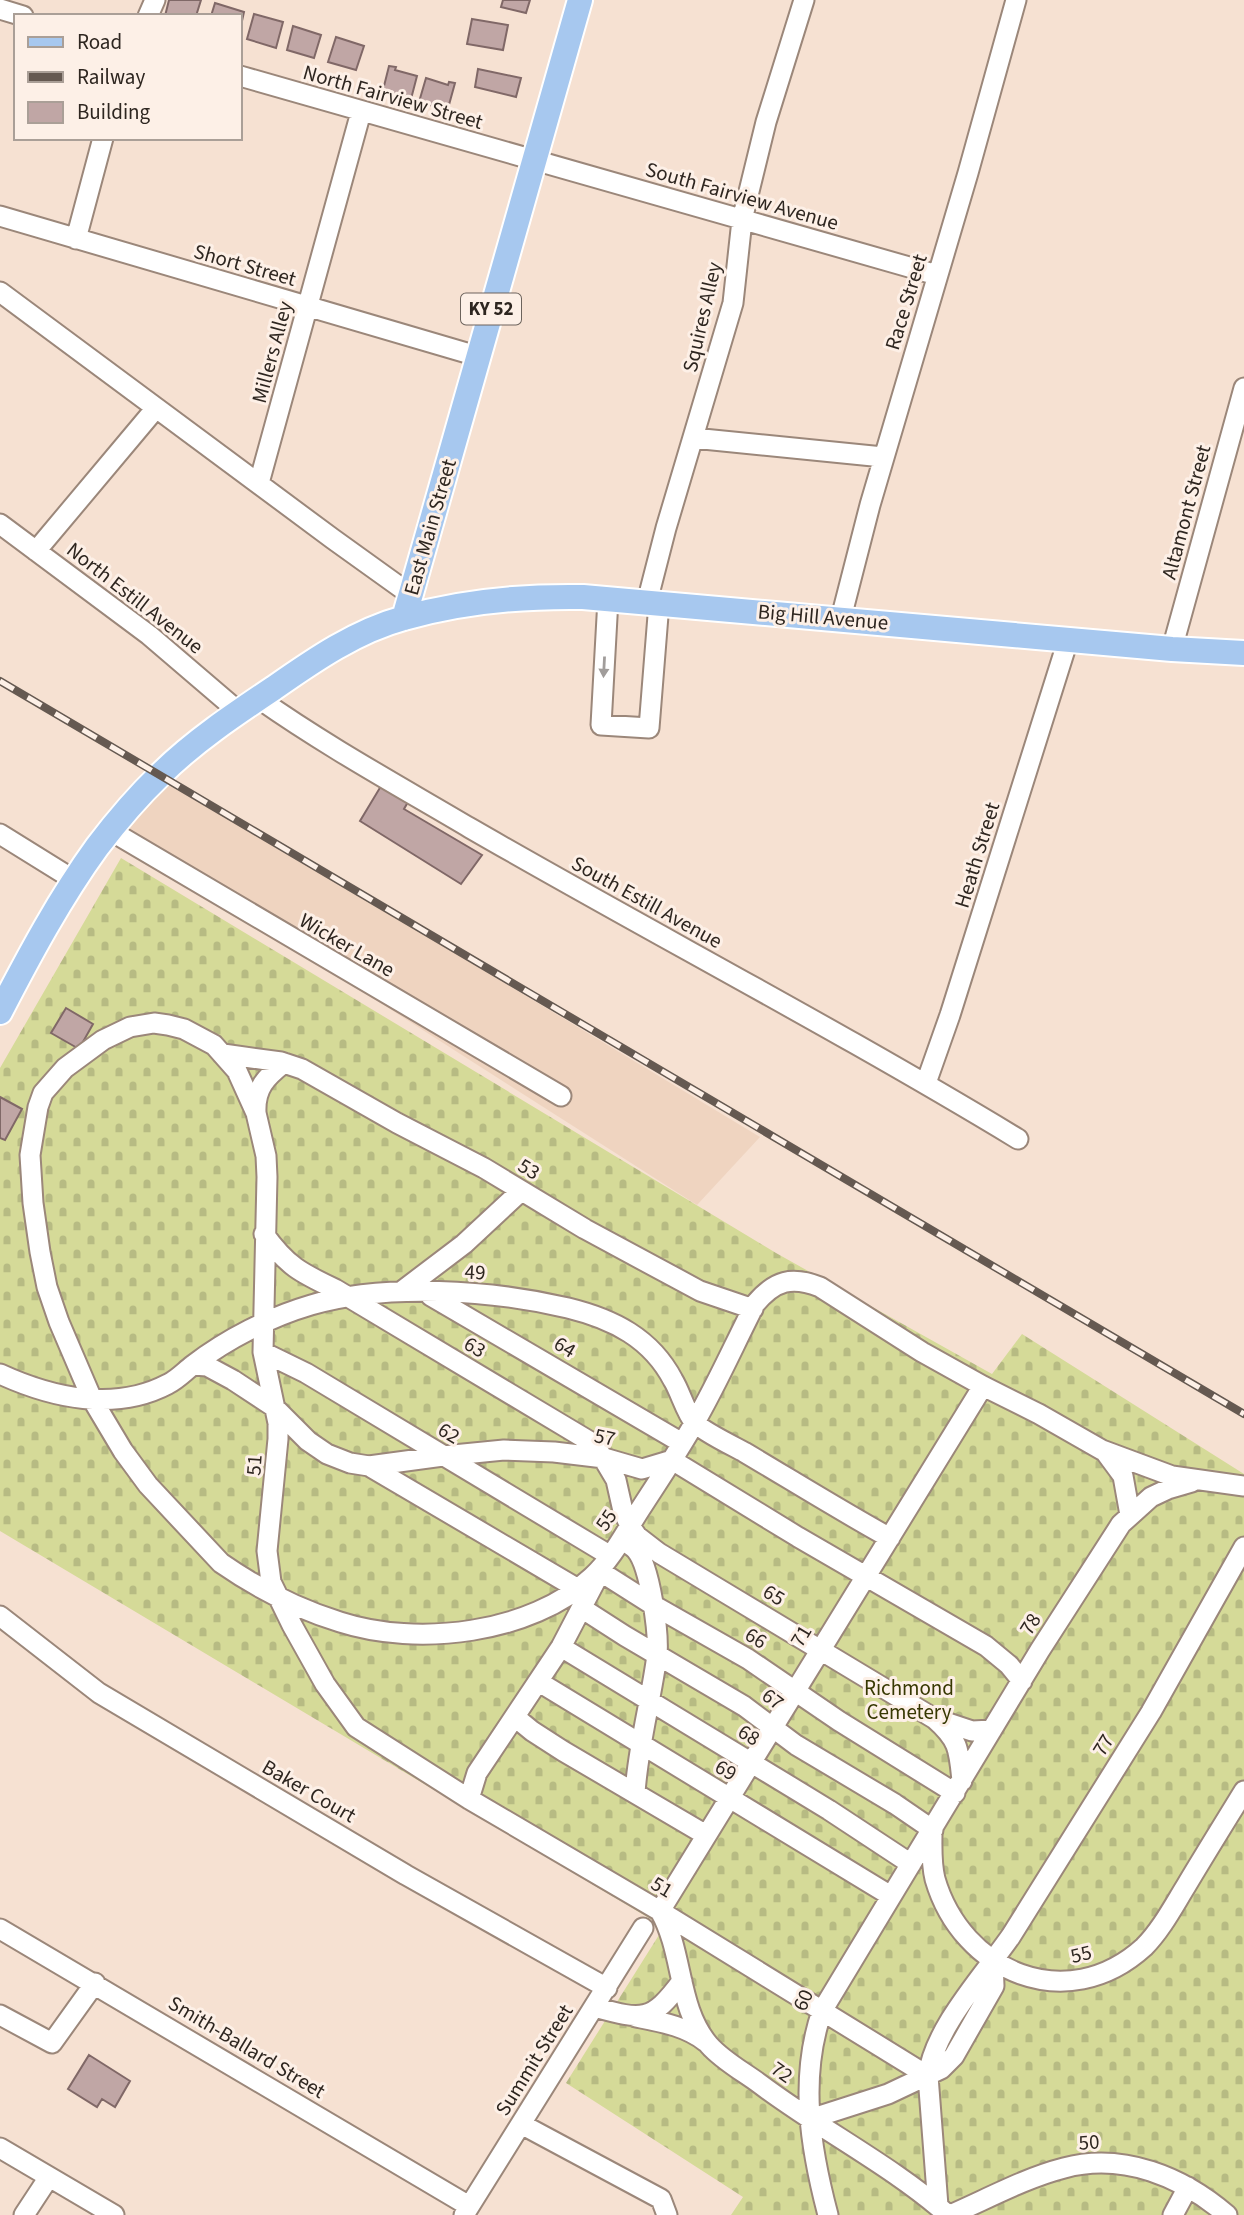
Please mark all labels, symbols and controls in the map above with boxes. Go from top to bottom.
legend [14,14,242,140]
text: Road [77,27,122,57]
street label: North Fairview Street [300,57,486,137]
text: Railway [77,62,145,92]
text: Building [77,97,151,127]
street label: South Fairview Avenue [642,154,842,238]
street label: Short Street [190,236,300,294]
street label: Race Street [877,250,935,354]
street label: Squires Alley [675,259,729,375]
road number: KY 52 [461,294,521,324]
street label: Millers Alley [244,298,300,406]
street label: Altamont Street [1154,441,1218,583]
street label: East Main Street [396,455,464,599]
street label: North Estill Avenue [60,535,210,661]
street label: Big Hill Avenue [757,596,889,638]
one-way arrow [599,656,610,678]
street label: Heath Street [947,798,1007,912]
street label: South Estill Avenue [566,848,728,956]
street label: Wicker Lane [294,906,400,984]
street label: 53 [512,1151,546,1187]
street label: 49 [464,1256,486,1288]
street label: 63 [458,1329,492,1365]
street label: 64 [548,1329,582,1365]
street label: 62 [432,1415,466,1451]
street label: 57 [592,1420,618,1454]
street label: 51 [238,1454,270,1476]
street label: 55 [588,1503,624,1537]
street label: 65 [757,1577,791,1613]
street label: 78 [1012,1607,1048,1641]
street label: 71 [783,1619,819,1653]
street label: 66 [739,1620,773,1656]
park label: Richmond Cemetery [864,1673,954,1727]
street label: 67 [756,1681,790,1717]
street label: 68 [732,1717,766,1753]
street label: 77 [1085,1728,1121,1762]
street label: Baker Court [256,1752,362,1830]
street label: 69 [709,1752,743,1788]
street label: 51 [645,1869,679,1905]
street label: 55 [1067,1937,1095,1971]
street label: 60 [785,1985,821,2015]
street label: Smith-Ballard Street [163,1988,331,2106]
street label: Summit Street [488,1998,580,2122]
street label: 72 [765,2054,799,2090]
street label: 50 [1078,2126,1100,2158]

